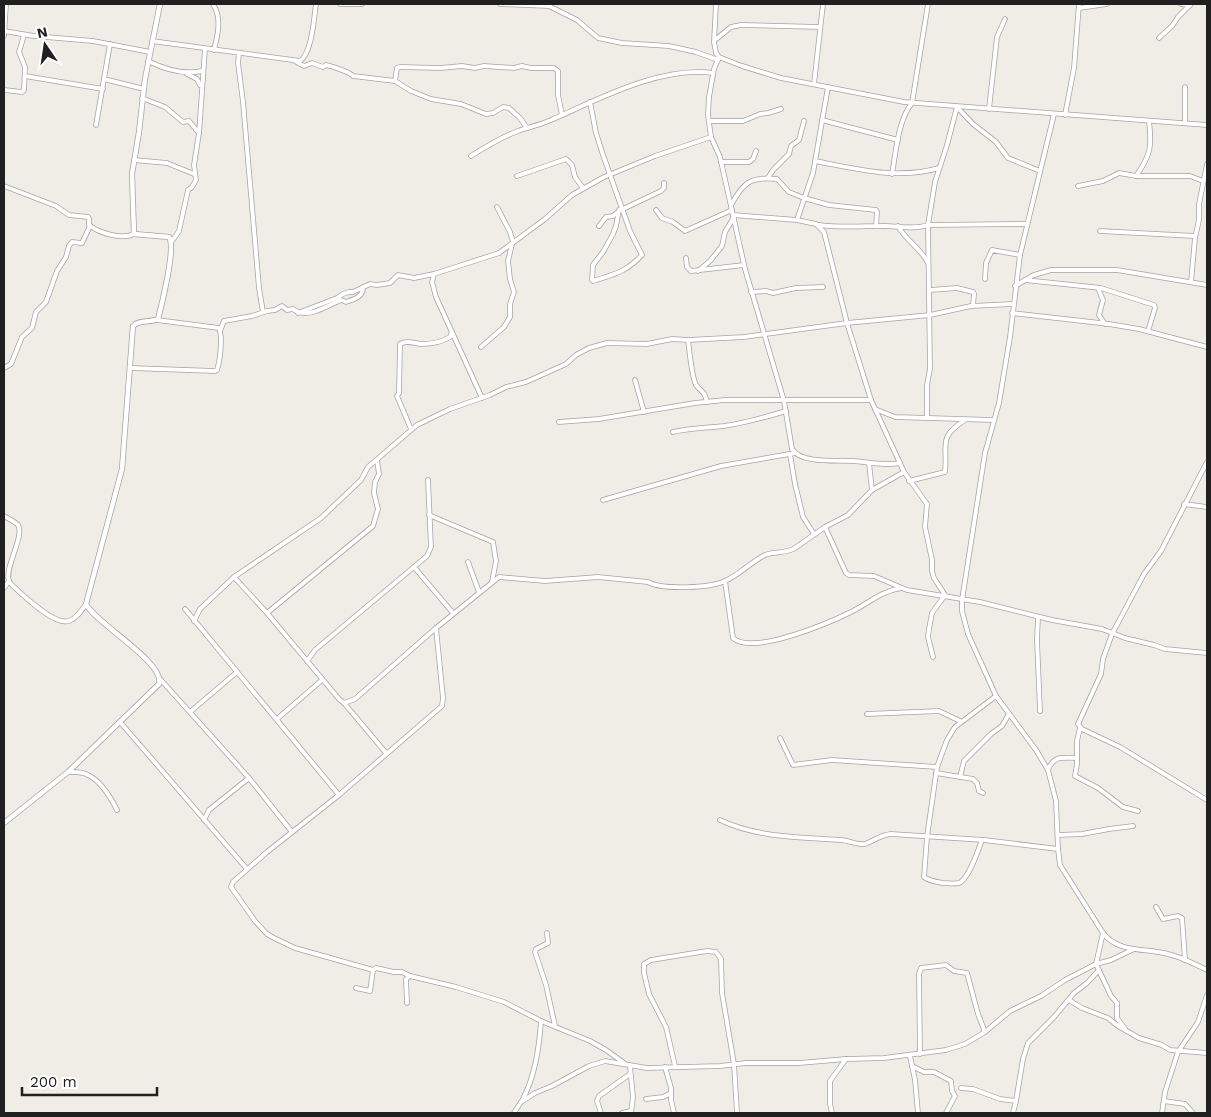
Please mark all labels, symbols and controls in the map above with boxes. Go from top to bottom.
north arrow [20,20,70,70]
text: N [35,23,49,41]
scale bar [22,1064,158,1096]
text: 200 m [30,1073,77,1091]

